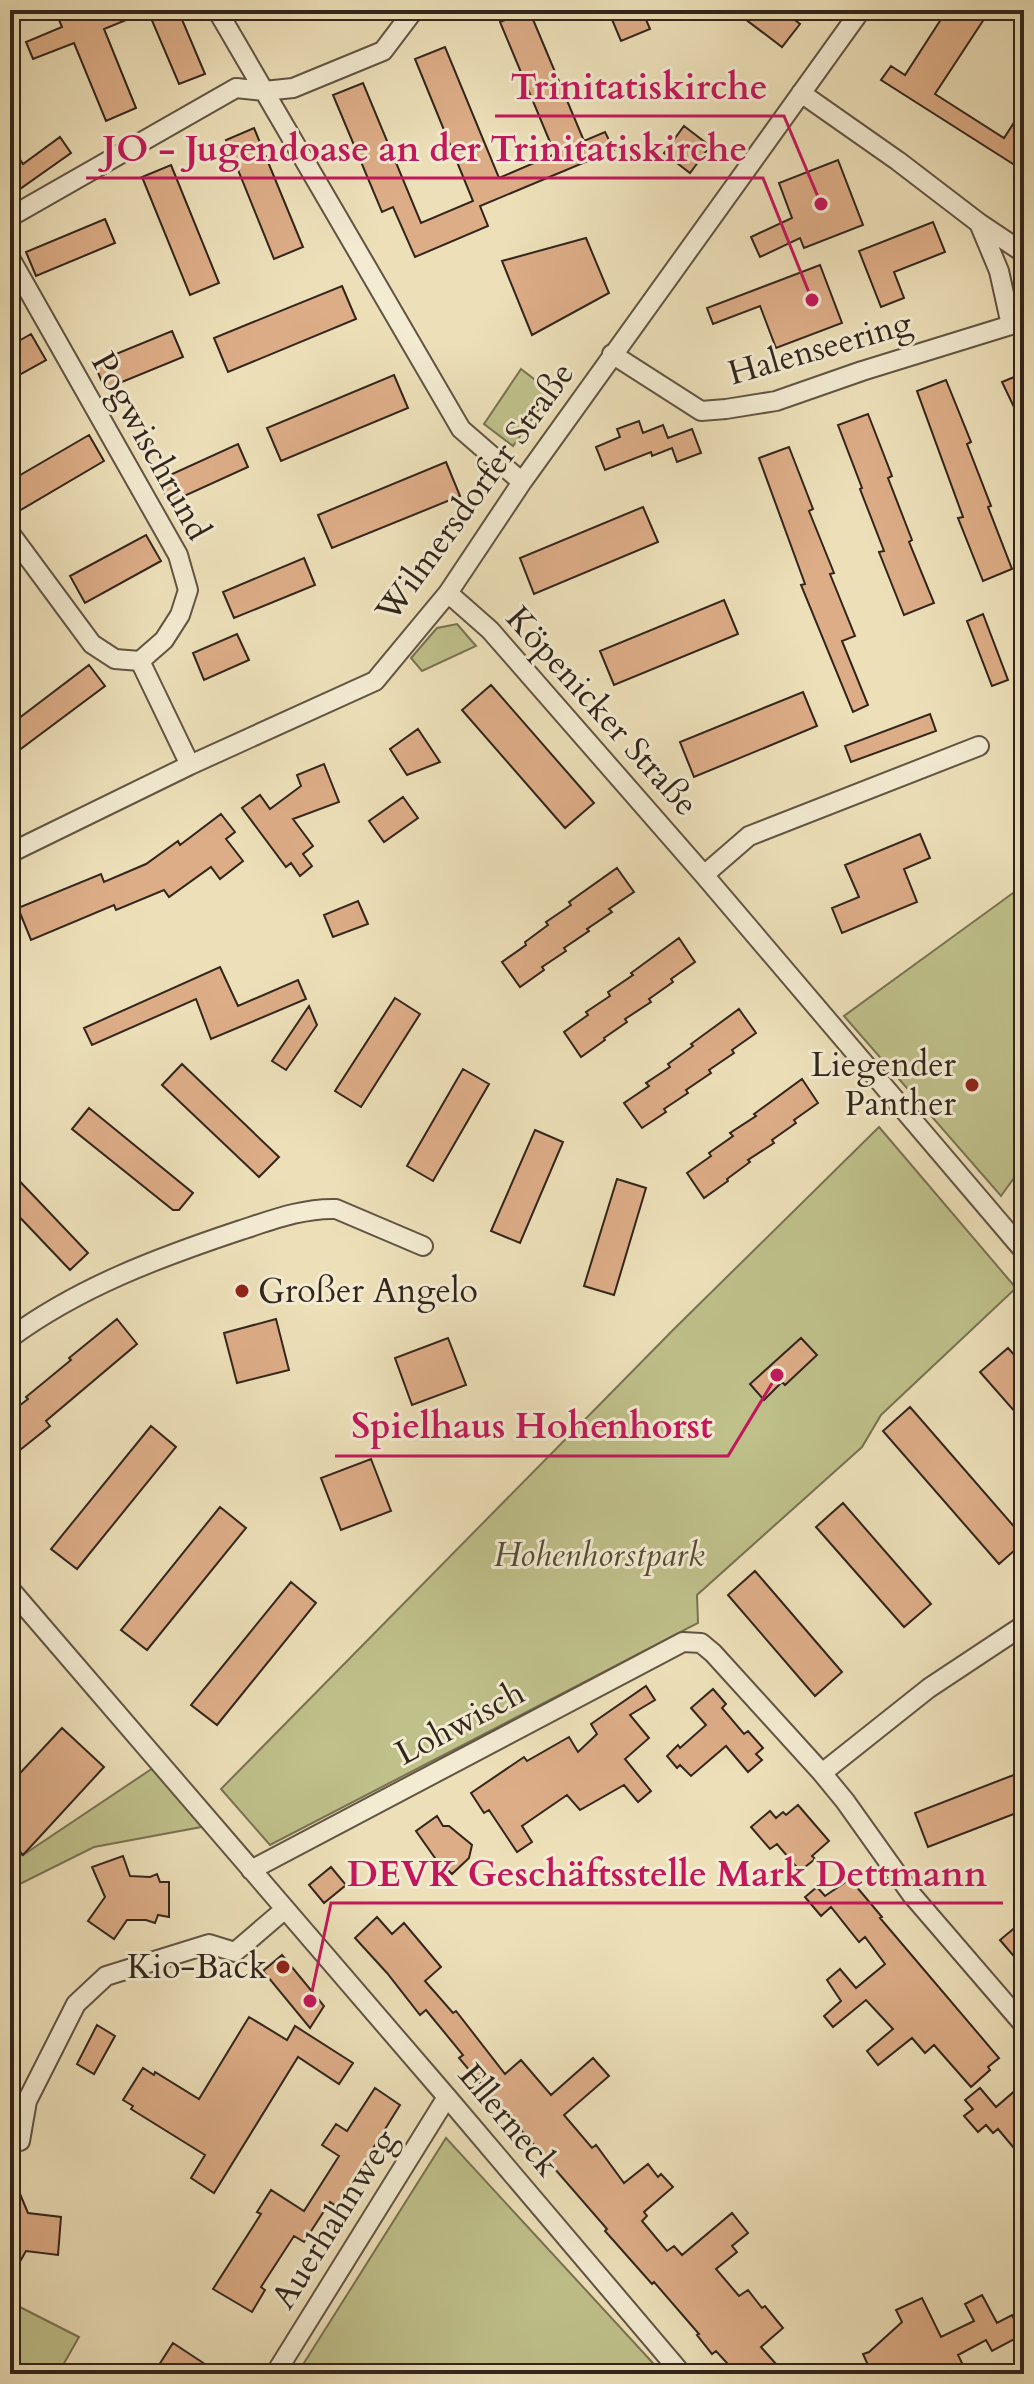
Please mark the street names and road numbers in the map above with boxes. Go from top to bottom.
street label: Halenseering [723,300,917,396]
street label: Pogwischrund [80,344,222,548]
street label: Wilmersdorfer Straße [365,353,585,632]
street label: Köpenicker Straße [495,596,709,826]
street label: Lohwisch [387,1670,533,1776]
street label: Ellerneck [448,2054,570,2187]
street label: Auerhahnweg [260,2120,408,2318]

